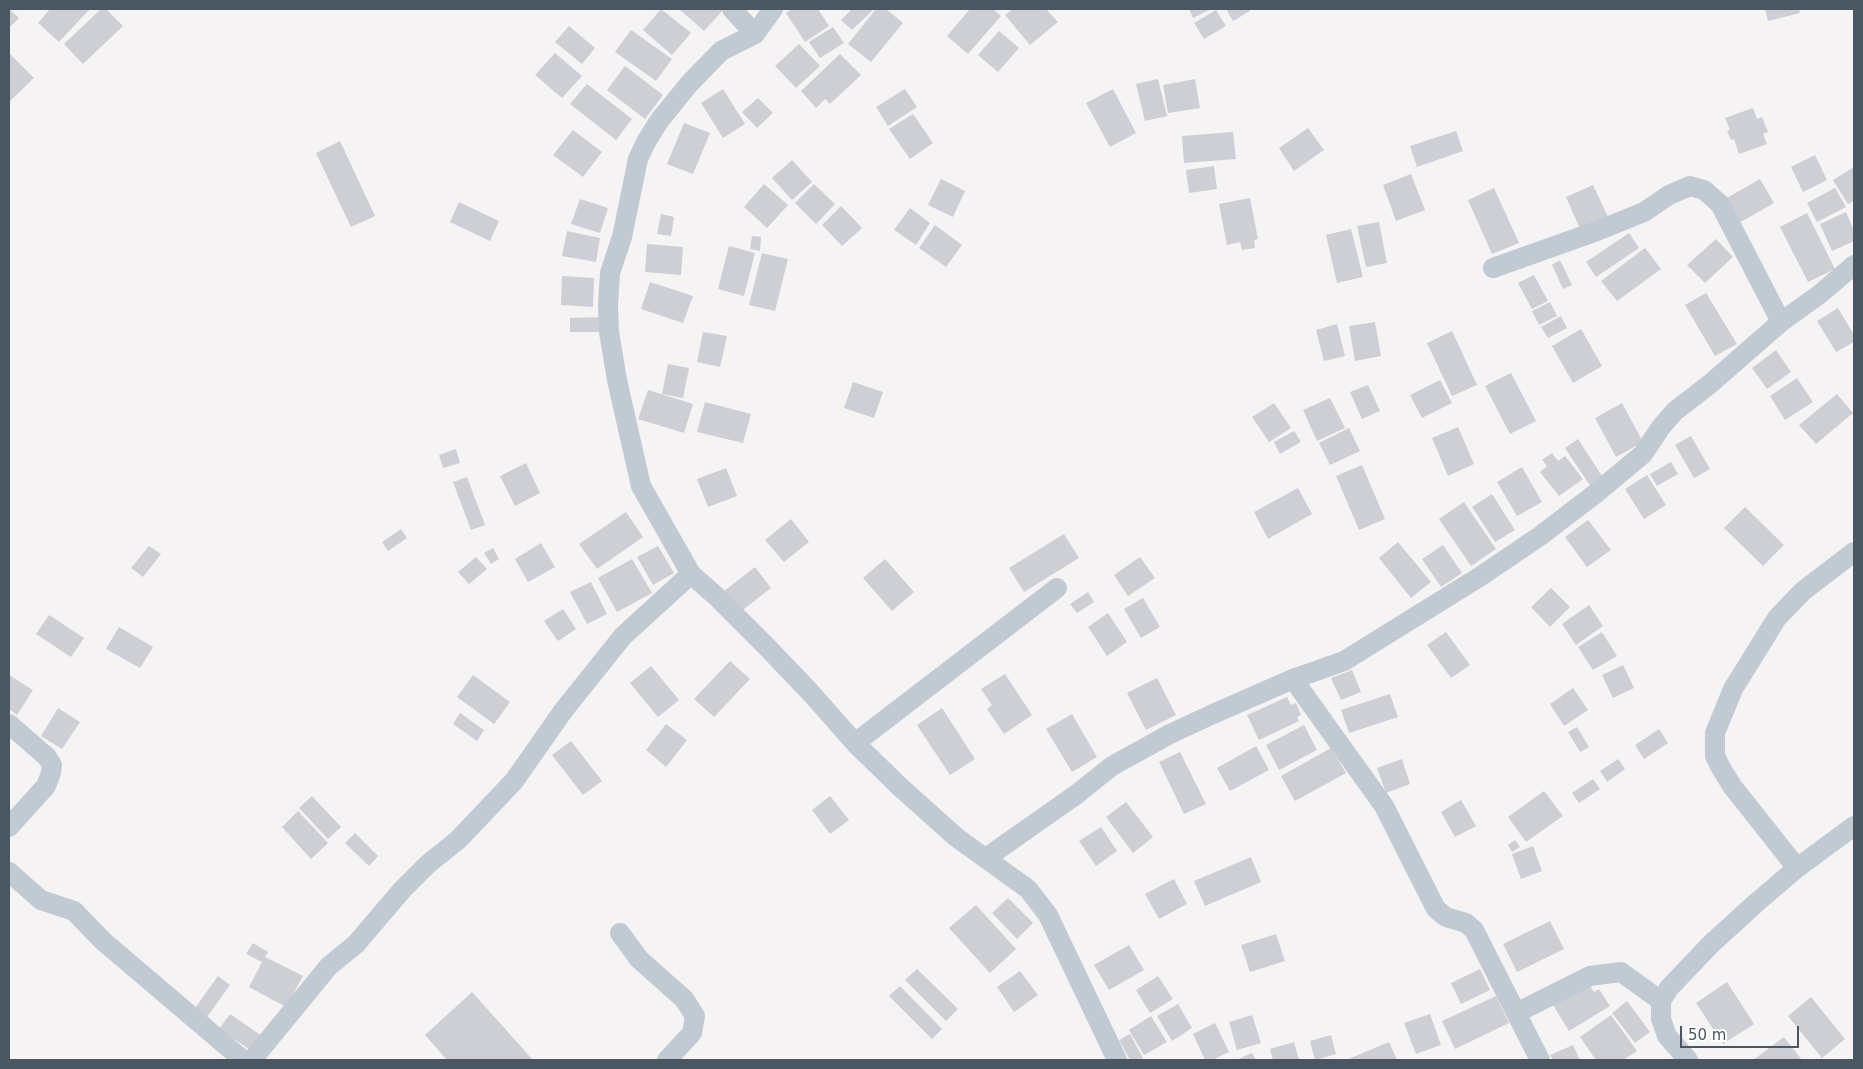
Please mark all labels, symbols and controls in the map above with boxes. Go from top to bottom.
scale bar [1683,1016,1802,1048]
text: 50 m [1688,1026,1726,1044]

